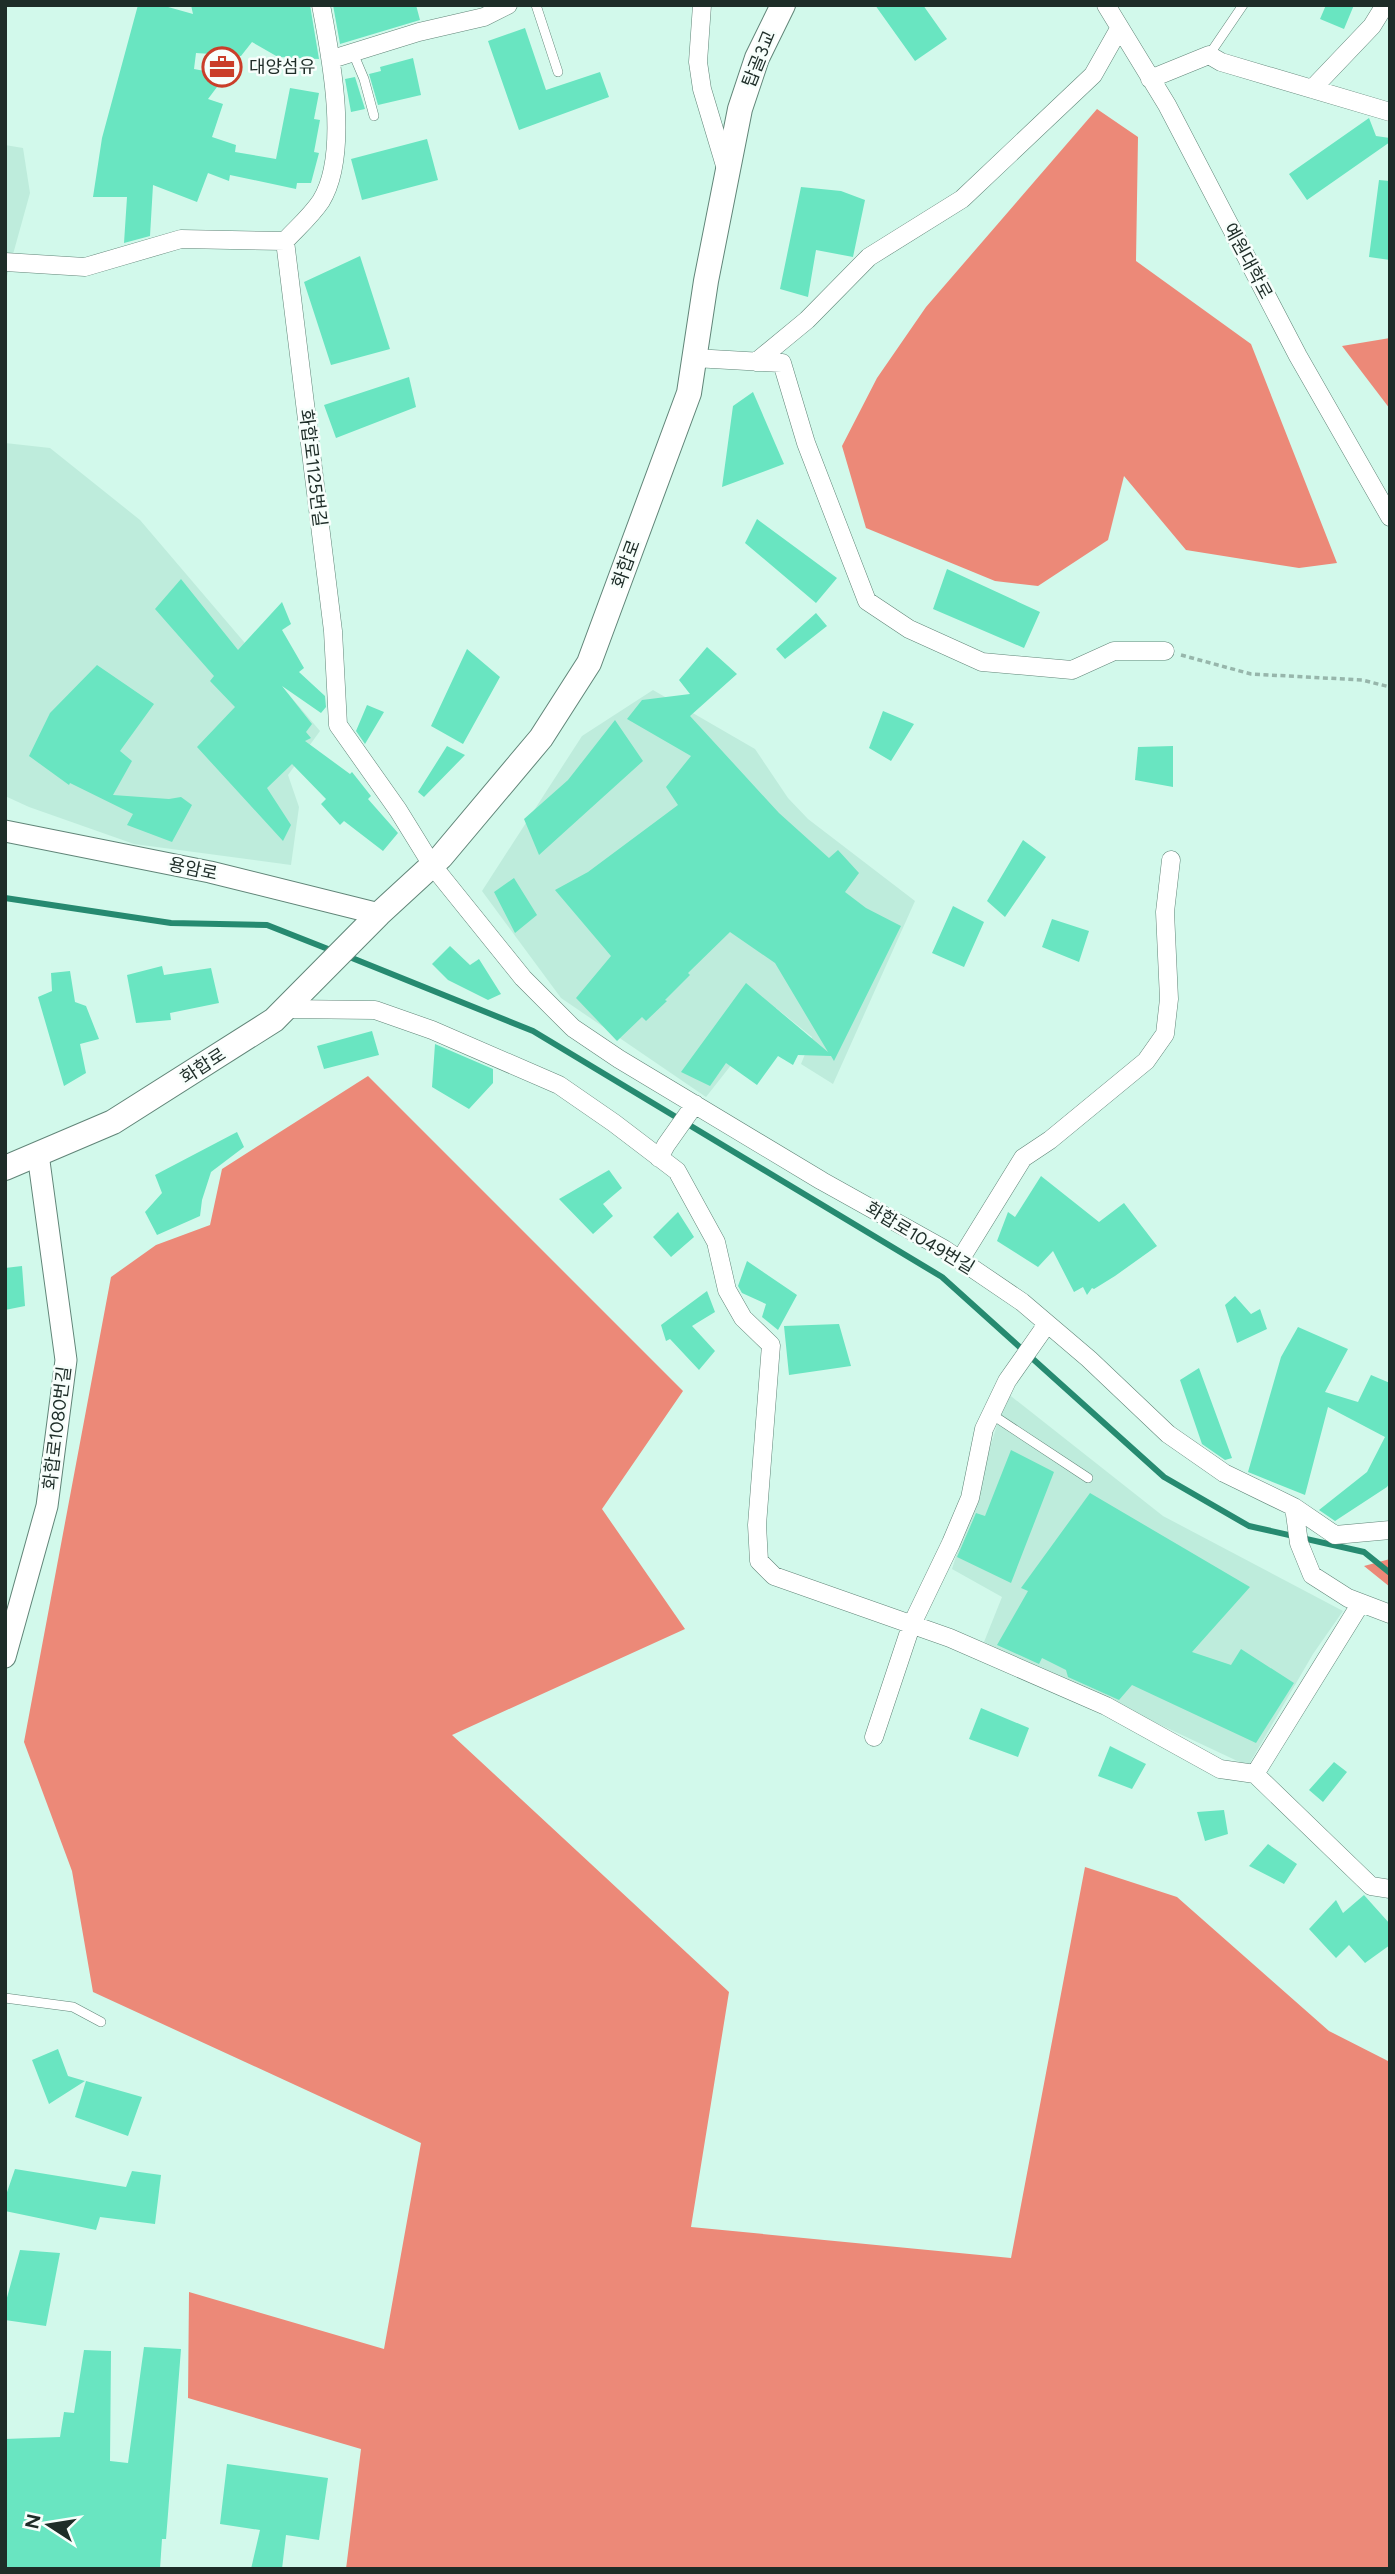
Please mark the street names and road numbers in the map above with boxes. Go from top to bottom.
street label: 탑골3교 [738,27,780,91]
street label: 예원대학로 [1219,219,1277,303]
street label: 화합로1125번길 [295,408,331,528]
street label: 화합로 [607,537,645,591]
street label: 용암로 [166,853,220,885]
street label: 화합로 [176,1043,230,1089]
street label: 화합로1049번길 [862,1197,978,1279]
street label: 화합로1080번길 [39,1365,75,1491]

